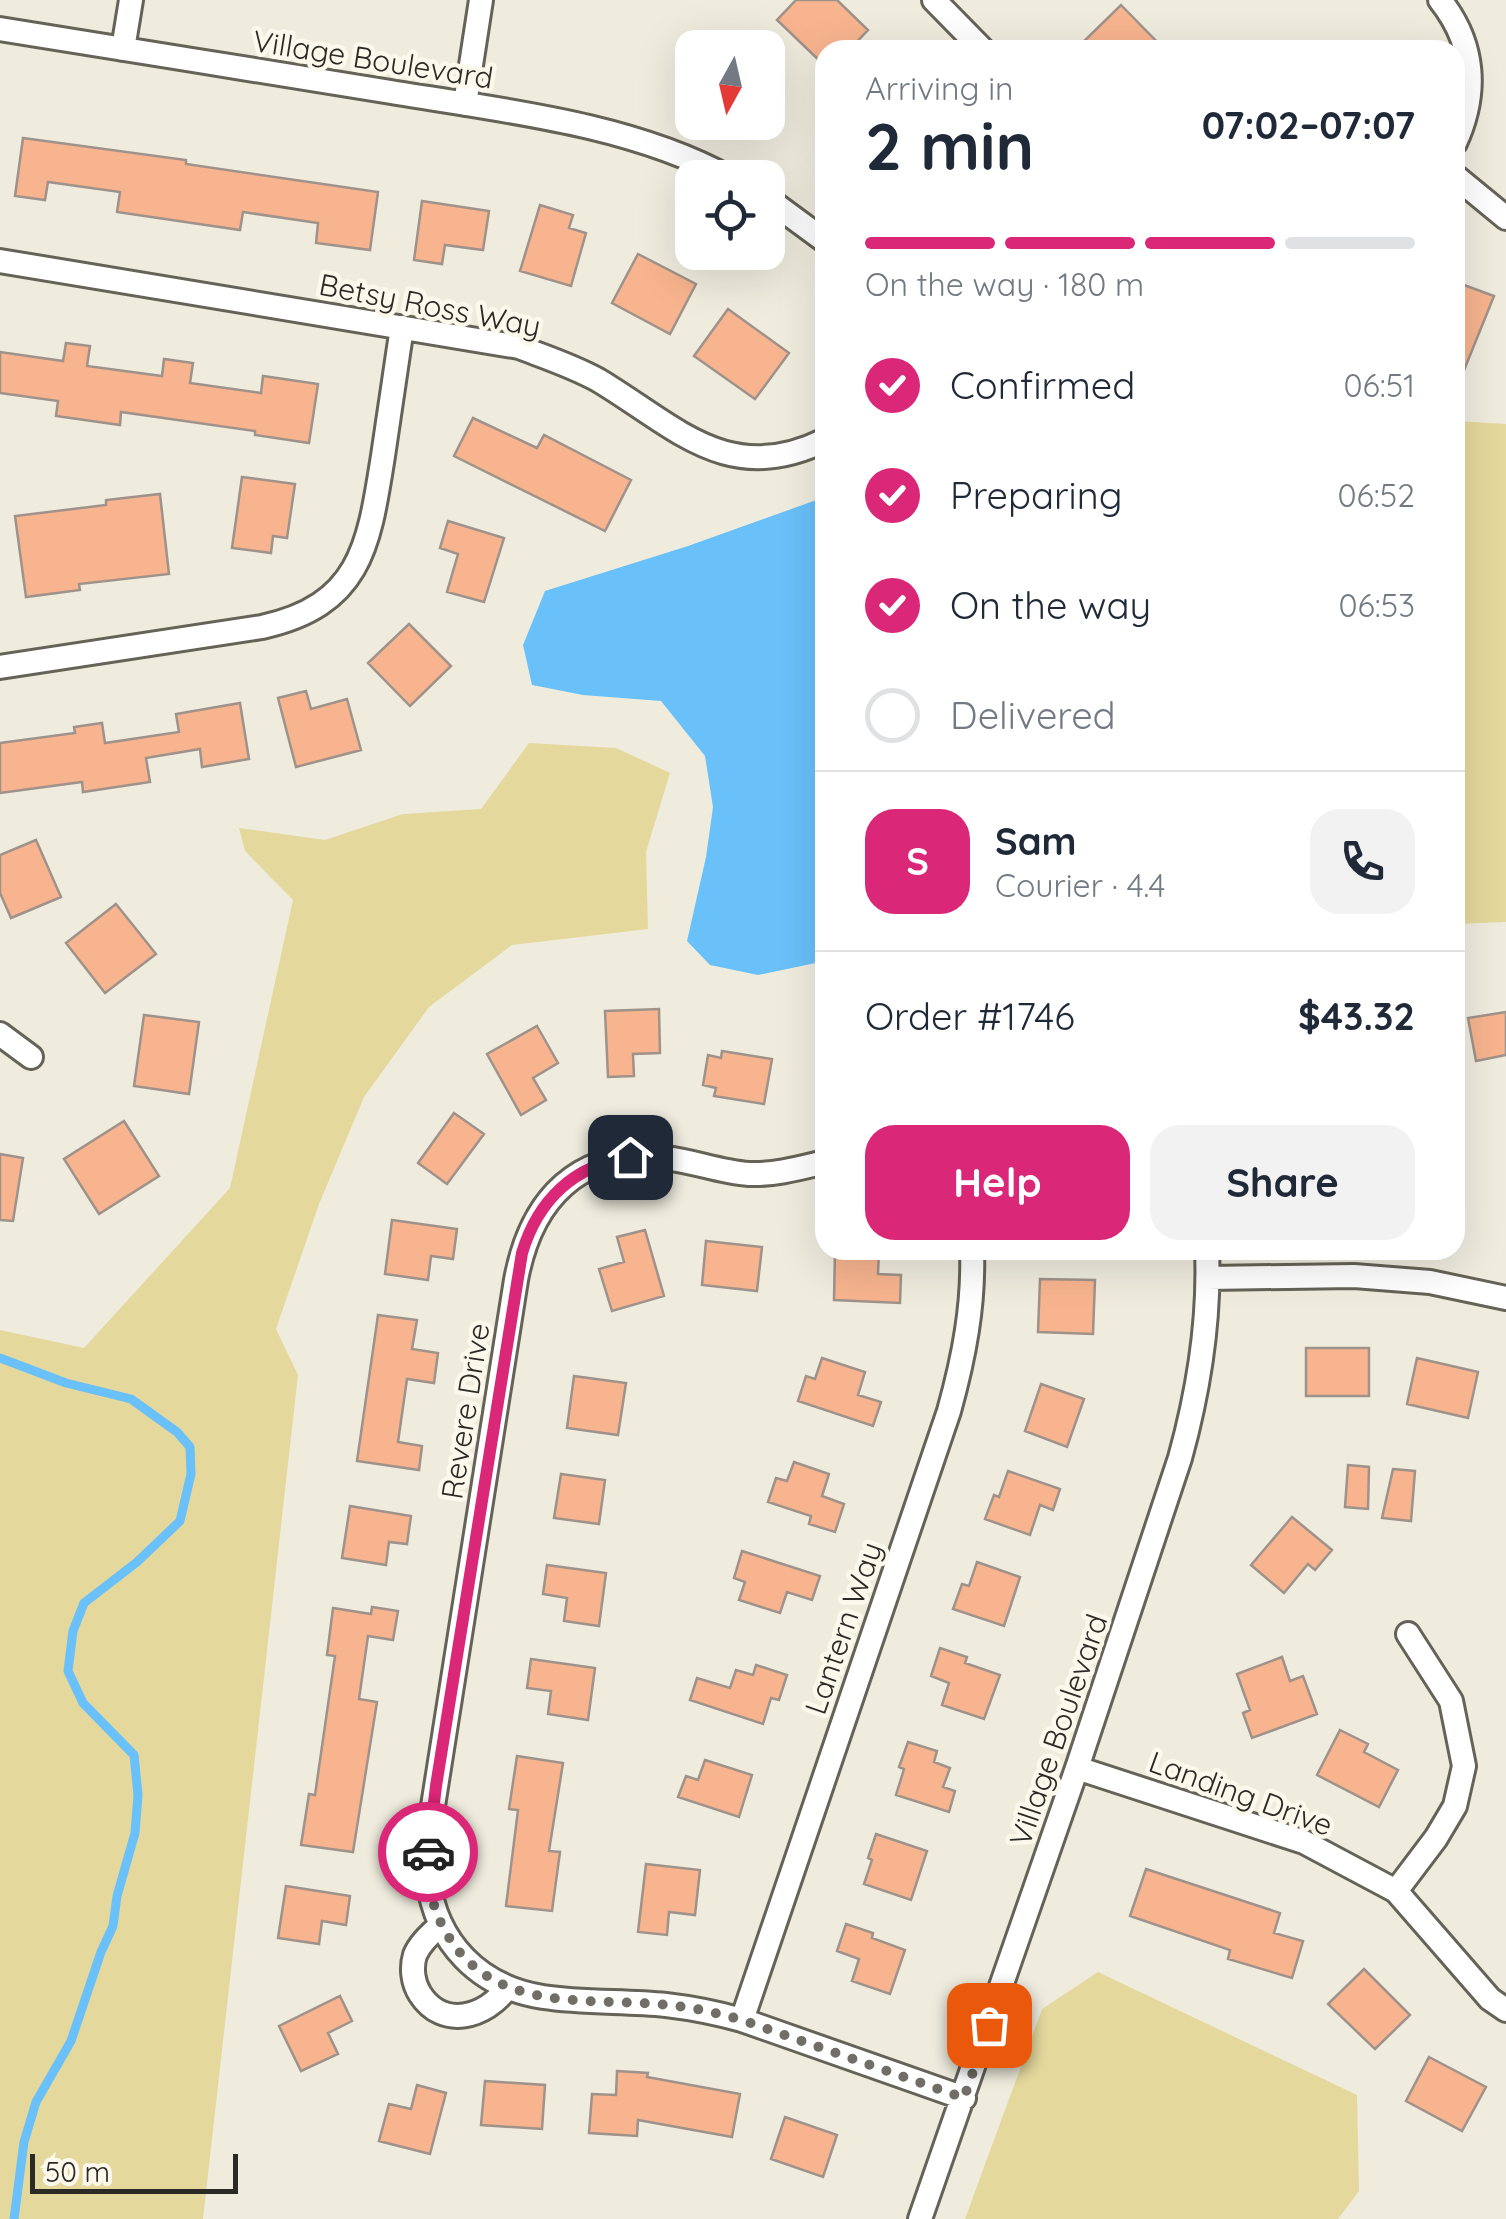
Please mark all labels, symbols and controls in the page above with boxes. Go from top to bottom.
street label: Village Boulevard [250,21,496,97]
north arrow [675,30,785,140]
map controls [675,30,785,270]
text: Arriving in [865,68,1014,108]
text: 07:02–07:07 [1202,101,1415,149]
text: 2 min [865,105,1034,186]
button: locate [675,160,785,270]
text: On the way · 180 m [865,264,1144,304]
street label: Betsy Ross Way [316,265,544,345]
icon: check [865,358,920,413]
text: Confirmed [950,361,1135,409]
text: 06:51 [1343,365,1415,405]
icon: check [865,468,920,523]
text: Preparing [950,471,1122,519]
text: 06:52 [1338,475,1415,515]
icon: check [865,578,920,633]
text: On the way [950,581,1151,629]
text: 06:53 [1339,585,1415,625]
text: Delivered [950,691,1116,739]
button: phone [1310,809,1415,914]
text: Sam [995,817,1077,865]
text: S [906,837,929,885]
text: Courier · 4.4 [995,865,1165,905]
text: Order #1746 [865,992,1075,1040]
text: $43.32 [1298,992,1415,1040]
pin [588,1115,673,1200]
button: Help [865,1125,1130,1240]
button: Share [1150,1125,1415,1240]
icon: home [603,1130,658,1185]
street label: Revere Drive [432,1320,498,1502]
street label: Lantern Way [796,1537,890,1719]
street label: Village Boulevard [1001,1609,1115,1851]
street label: Landing Drive [1144,1742,1338,1844]
courier [378,1802,478,1902]
icon: car [401,1825,456,1880]
pin [947,1983,1032,2068]
icon: bag [962,1998,1017,2053]
scale bar [30,2149,238,2194]
text: 50 m [45,2154,110,2189]

